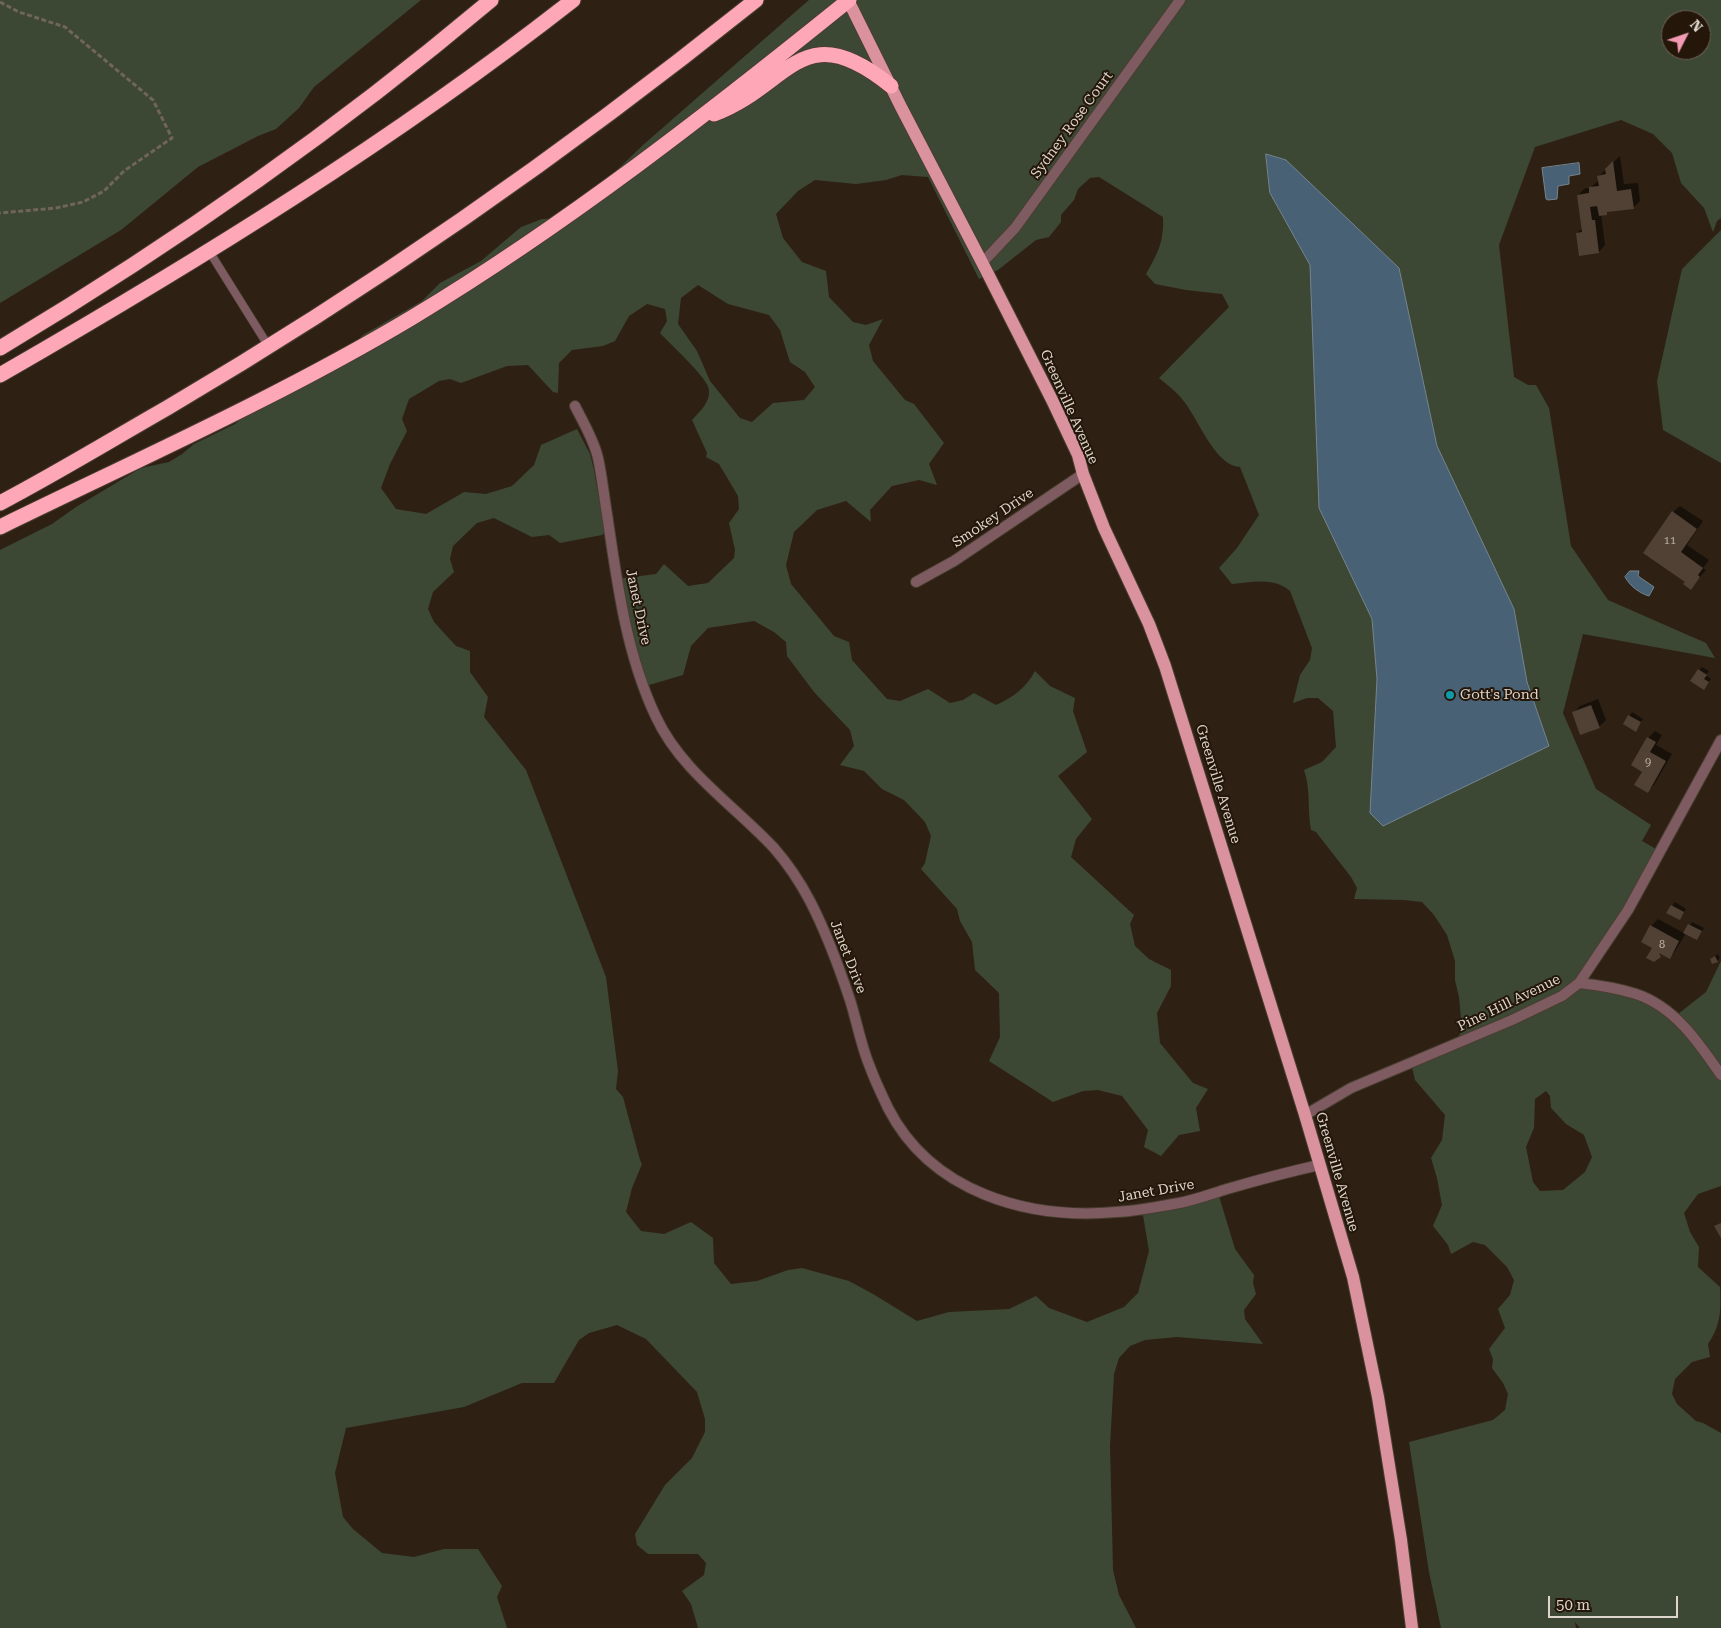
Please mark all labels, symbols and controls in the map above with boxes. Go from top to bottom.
north arrow [1661,10,1711,60]
text: N [1687,16,1706,35]
street label: Sydney Rose Court [1027,68,1117,182]
street label: Greenville Avenue [1036,347,1102,467]
street label: Smokey Drive [949,485,1037,551]
house number: 11 [1664,534,1676,548]
street label: Janet Drive [622,568,654,646]
place label: Gott's Pond [1460,687,1539,703]
marker: Gott's Pond [1444,689,1456,701]
street label: Greenville Avenue [1192,722,1244,846]
house number: 9 [1645,756,1651,770]
street label: Janet Drive [826,918,870,996]
house number: 8 [1659,938,1665,952]
street label: Pine Hill Avenue [1455,971,1563,1035]
street label: Greenville Avenue [1312,1110,1362,1234]
street label: Janet Drive [1117,1176,1195,1206]
scale bar [1551,1586,1681,1618]
text: 50 m [1556,1596,1590,1614]

